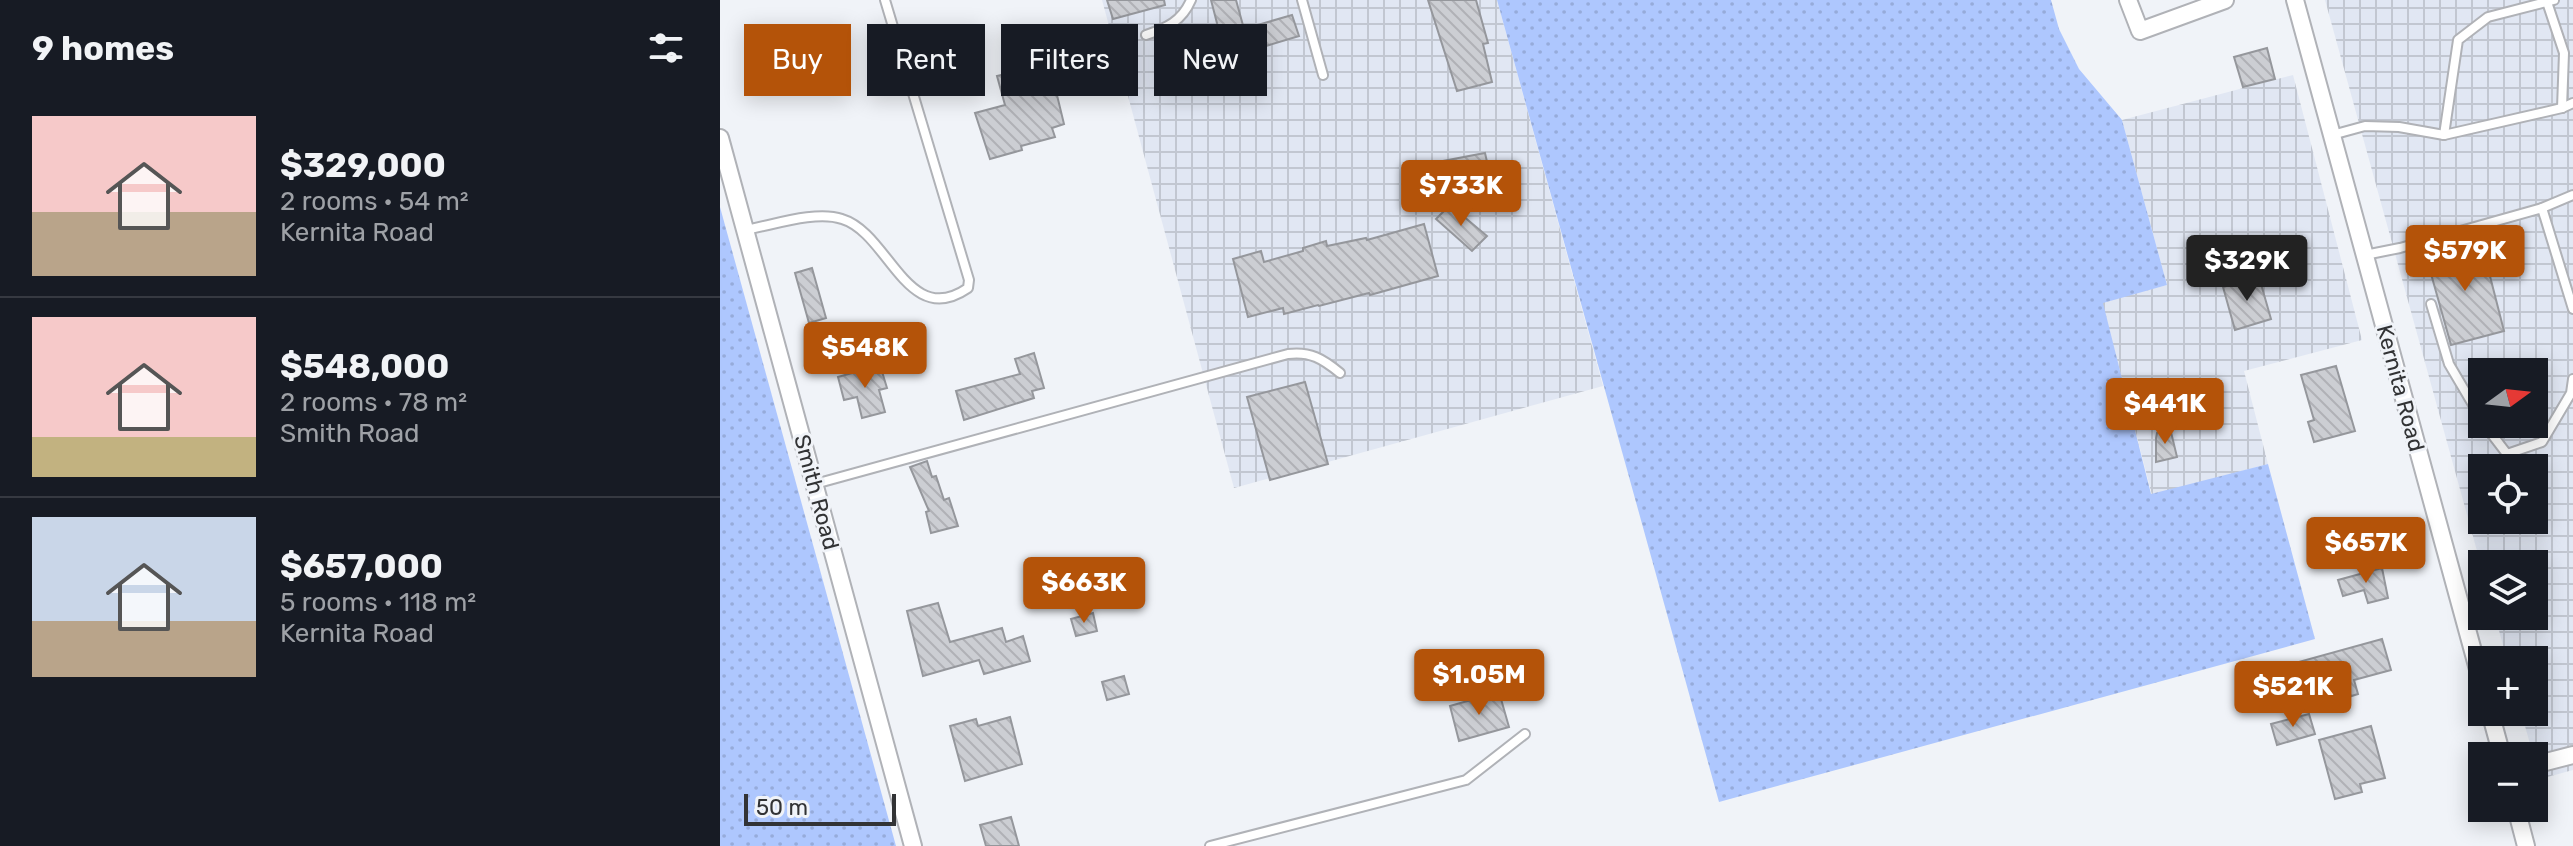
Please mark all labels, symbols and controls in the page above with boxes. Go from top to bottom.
chip: Buy [744,24,851,96]
chip: Rent [867,24,985,96]
chip: Filters [1001,24,1138,96]
chip: New [1154,24,1267,96]
icon: filters [644,26,688,70]
text: 9 homes [32,28,174,69]
text: $329,000 [280,145,446,186]
icon: home [96,148,192,244]
pin: $733K [1405,160,1517,228]
text: $733K [1419,170,1503,201]
text: 2 rooms · 54 m² [280,186,469,217]
text: Kernita Road [280,217,434,248]
pin: $579K [2409,225,2521,293]
pin: $329K [2191,235,2303,303]
text: $579K [2424,235,2506,266]
text: $329K [2204,245,2290,276]
pin: $548K [809,322,921,390]
street label: Kernita Road [2371,322,2430,454]
text: $548K [822,332,908,363]
text: $548,000 [280,346,449,387]
icon: home [96,349,192,445]
north arrow [2468,358,2548,438]
map controls [2468,358,2548,822]
pin: $441K [2109,378,2221,446]
text: 2 rooms · 78 m² [280,387,467,418]
text: $441K [2124,388,2206,419]
text: Smith Road [280,418,420,449]
street label: Smith Road [788,432,845,553]
button: locate [2468,454,2548,534]
pin: $657K [2310,517,2422,585]
text: $657K [2324,527,2408,558]
text: $657,000 [280,546,443,587]
icon: home [96,549,192,645]
button: layers [2468,550,2548,630]
pin: $663K [1028,557,1140,625]
text: $663K [1041,567,1127,598]
text: 5 rooms · 118 m² [280,587,476,618]
text: Kernita Road [280,618,434,649]
button: + [2468,646,2548,726]
pin: $1.05M [1414,649,1544,717]
text: $1.05M [1432,659,1526,690]
pin: $521K [2237,661,2349,729]
text: $521K [2252,671,2334,702]
button: − [2468,742,2548,822]
scale bar [744,790,896,826]
text: 50 m [756,794,808,821]

